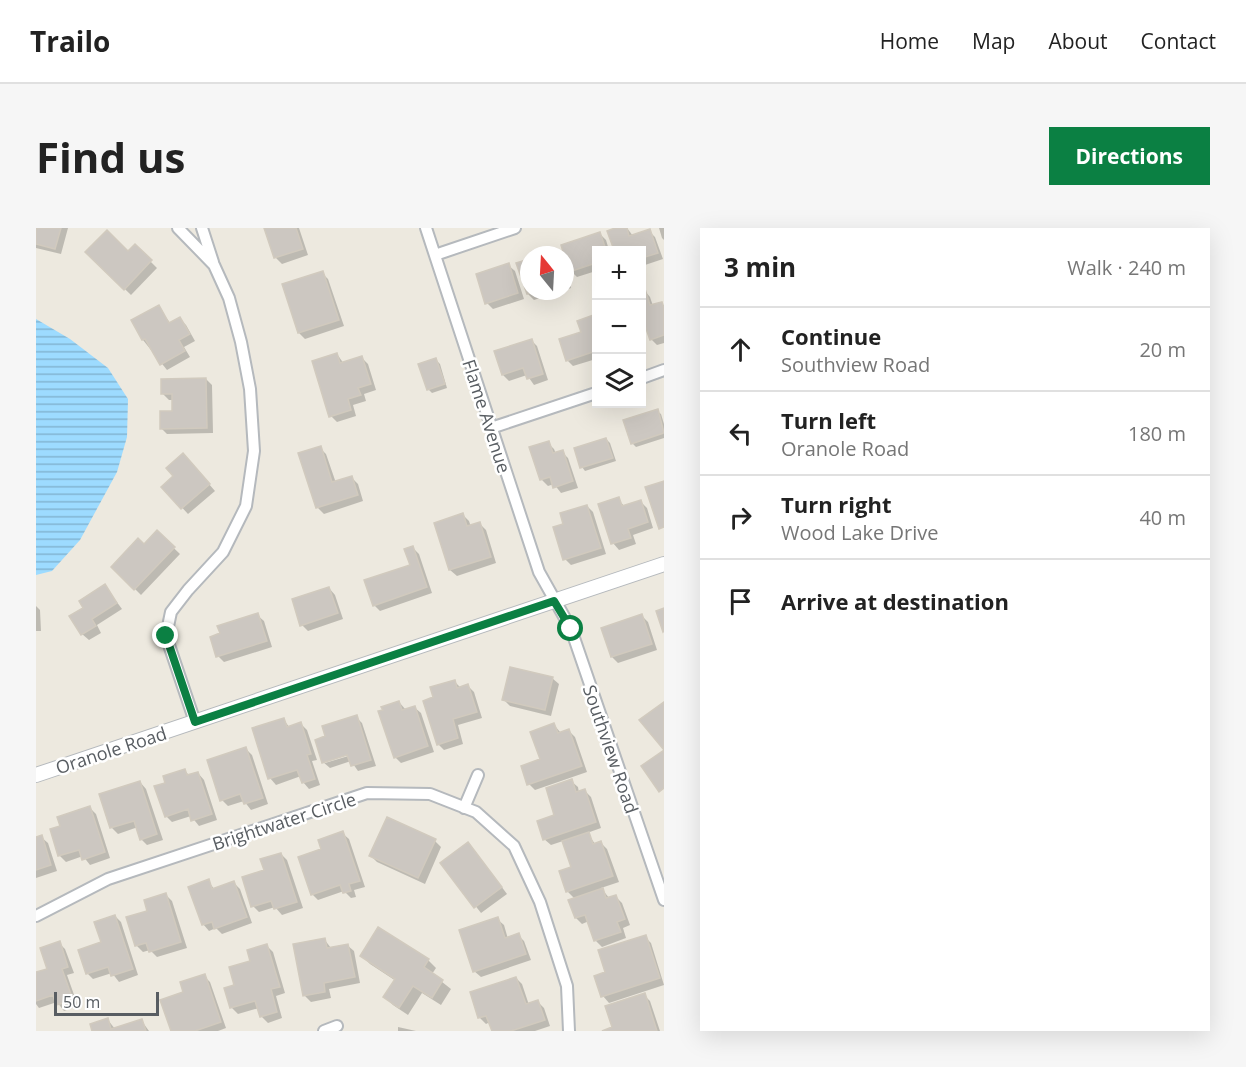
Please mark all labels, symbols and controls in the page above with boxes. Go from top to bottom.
text: Trailo [30,22,110,60]
text: Home [880,27,939,55]
text: Map [972,27,1015,55]
text: About [1048,27,1108,55]
text: Contact [1141,27,1216,55]
button: Directions [1049,127,1210,185]
text: Find us [36,128,185,185]
north arrow [520,246,574,300]
map controls [592,246,646,408]
button: + [592,246,646,300]
text: 3 min [724,249,796,285]
text: Walk · 240 m [1067,254,1186,281]
button: − [592,300,646,354]
text: Continue [781,321,881,351]
icon: ahead [724,333,757,366]
text: 20 m [1139,336,1186,363]
text: Southview Road [781,351,930,378]
button: layers [592,354,646,408]
street label: Flame Avenue [457,356,517,476]
text: Turn left [781,405,876,435]
icon: left [724,417,757,450]
text: 180 m [1128,420,1186,447]
text: Oranole Road [781,435,909,462]
text: Turn right [781,489,892,519]
icon: right [724,501,757,534]
text: 40 m [1139,504,1186,531]
text: Wood Lake Drive [781,519,938,546]
icon: arrive [724,585,757,618]
text: Arrive at destination [781,586,1009,616]
route start [557,615,583,641]
route end [152,622,178,648]
street label: Southview Road [578,682,644,816]
street label: Oranole Road [52,721,170,779]
street label: Brightwater Circle [209,786,359,856]
scale bar [54,989,159,1016]
text: 50 m [63,991,100,1013]

